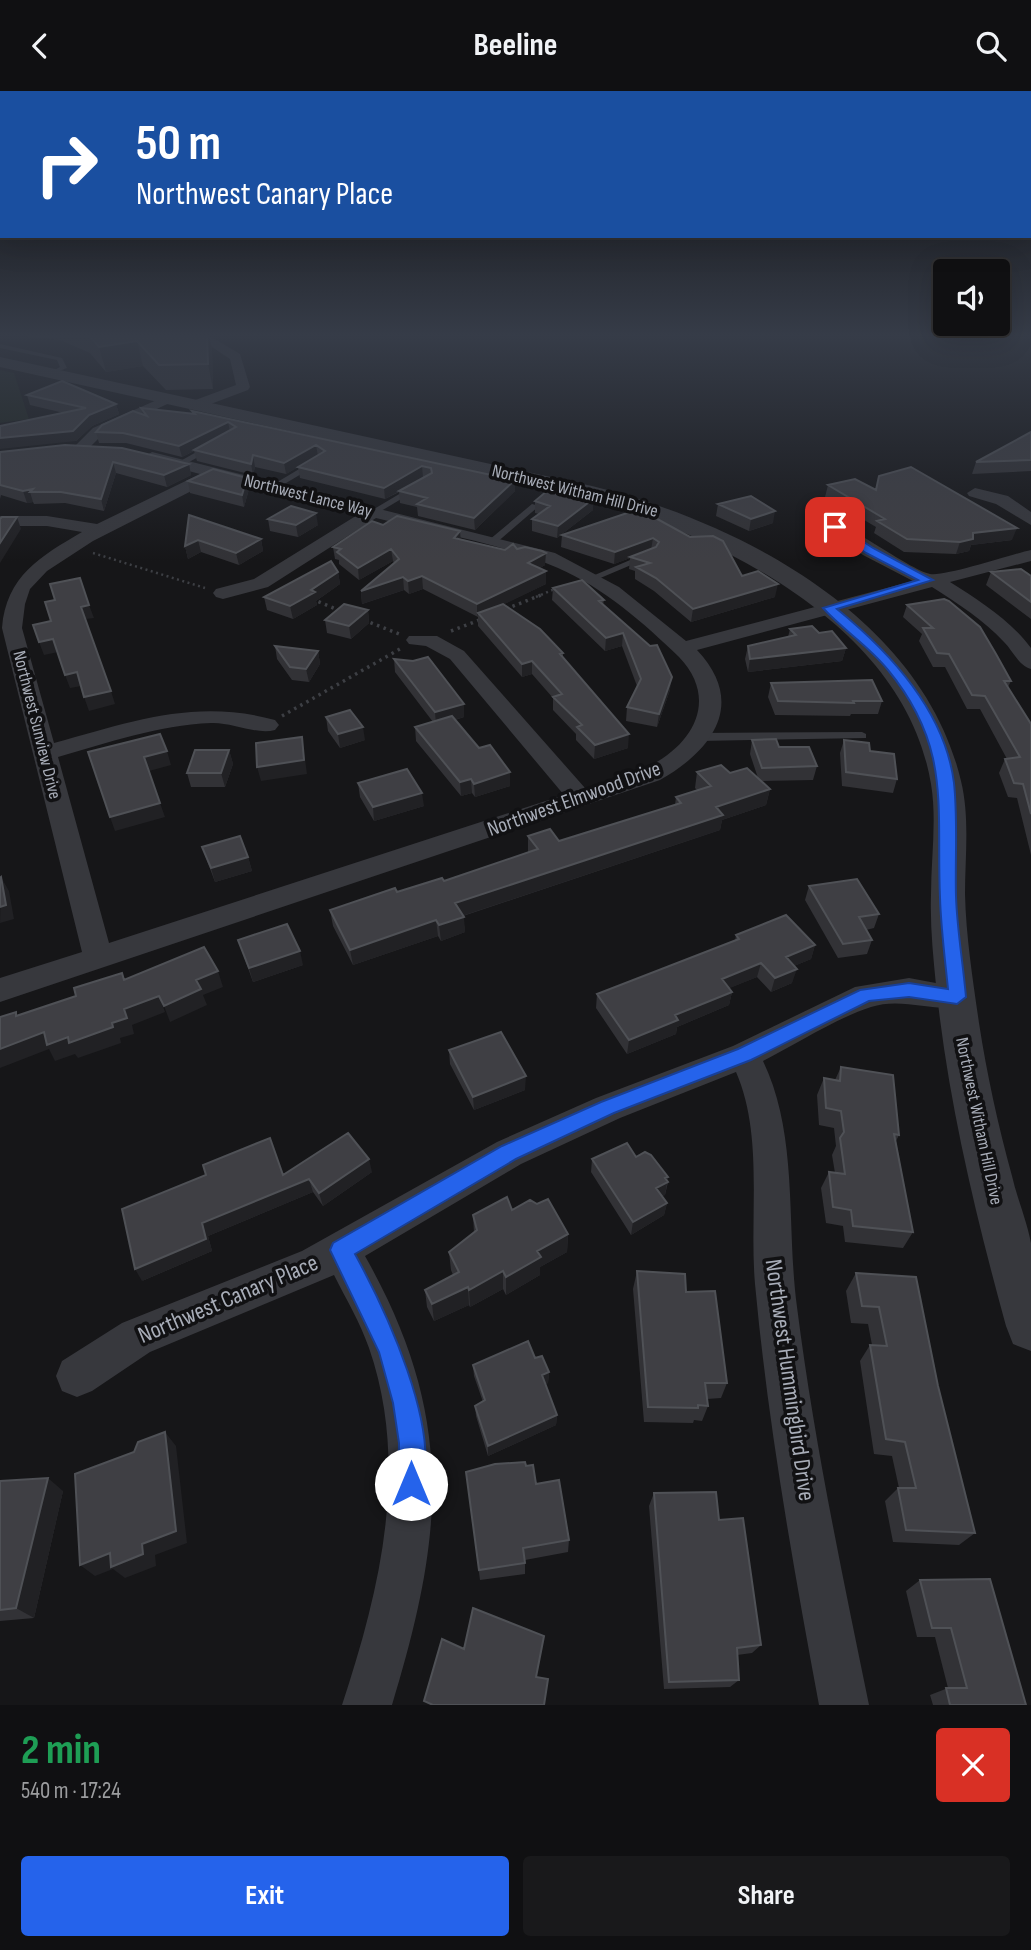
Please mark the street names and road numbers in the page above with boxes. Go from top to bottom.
street label: Northwest Witham Hill Drive [490,460,660,522]
street label: Northwest Lance Way [242,470,374,522]
street label: Northwest Sunview Drive [8,649,66,801]
street label: Northwest Elmwood Drive [484,756,664,842]
street label: Northwest Witham Hill Drive [951,1035,1007,1207]
street label: Northwest Canary Place [134,1248,322,1350]
street label: Northwest Hummingbird Drive [759,1257,821,1503]

